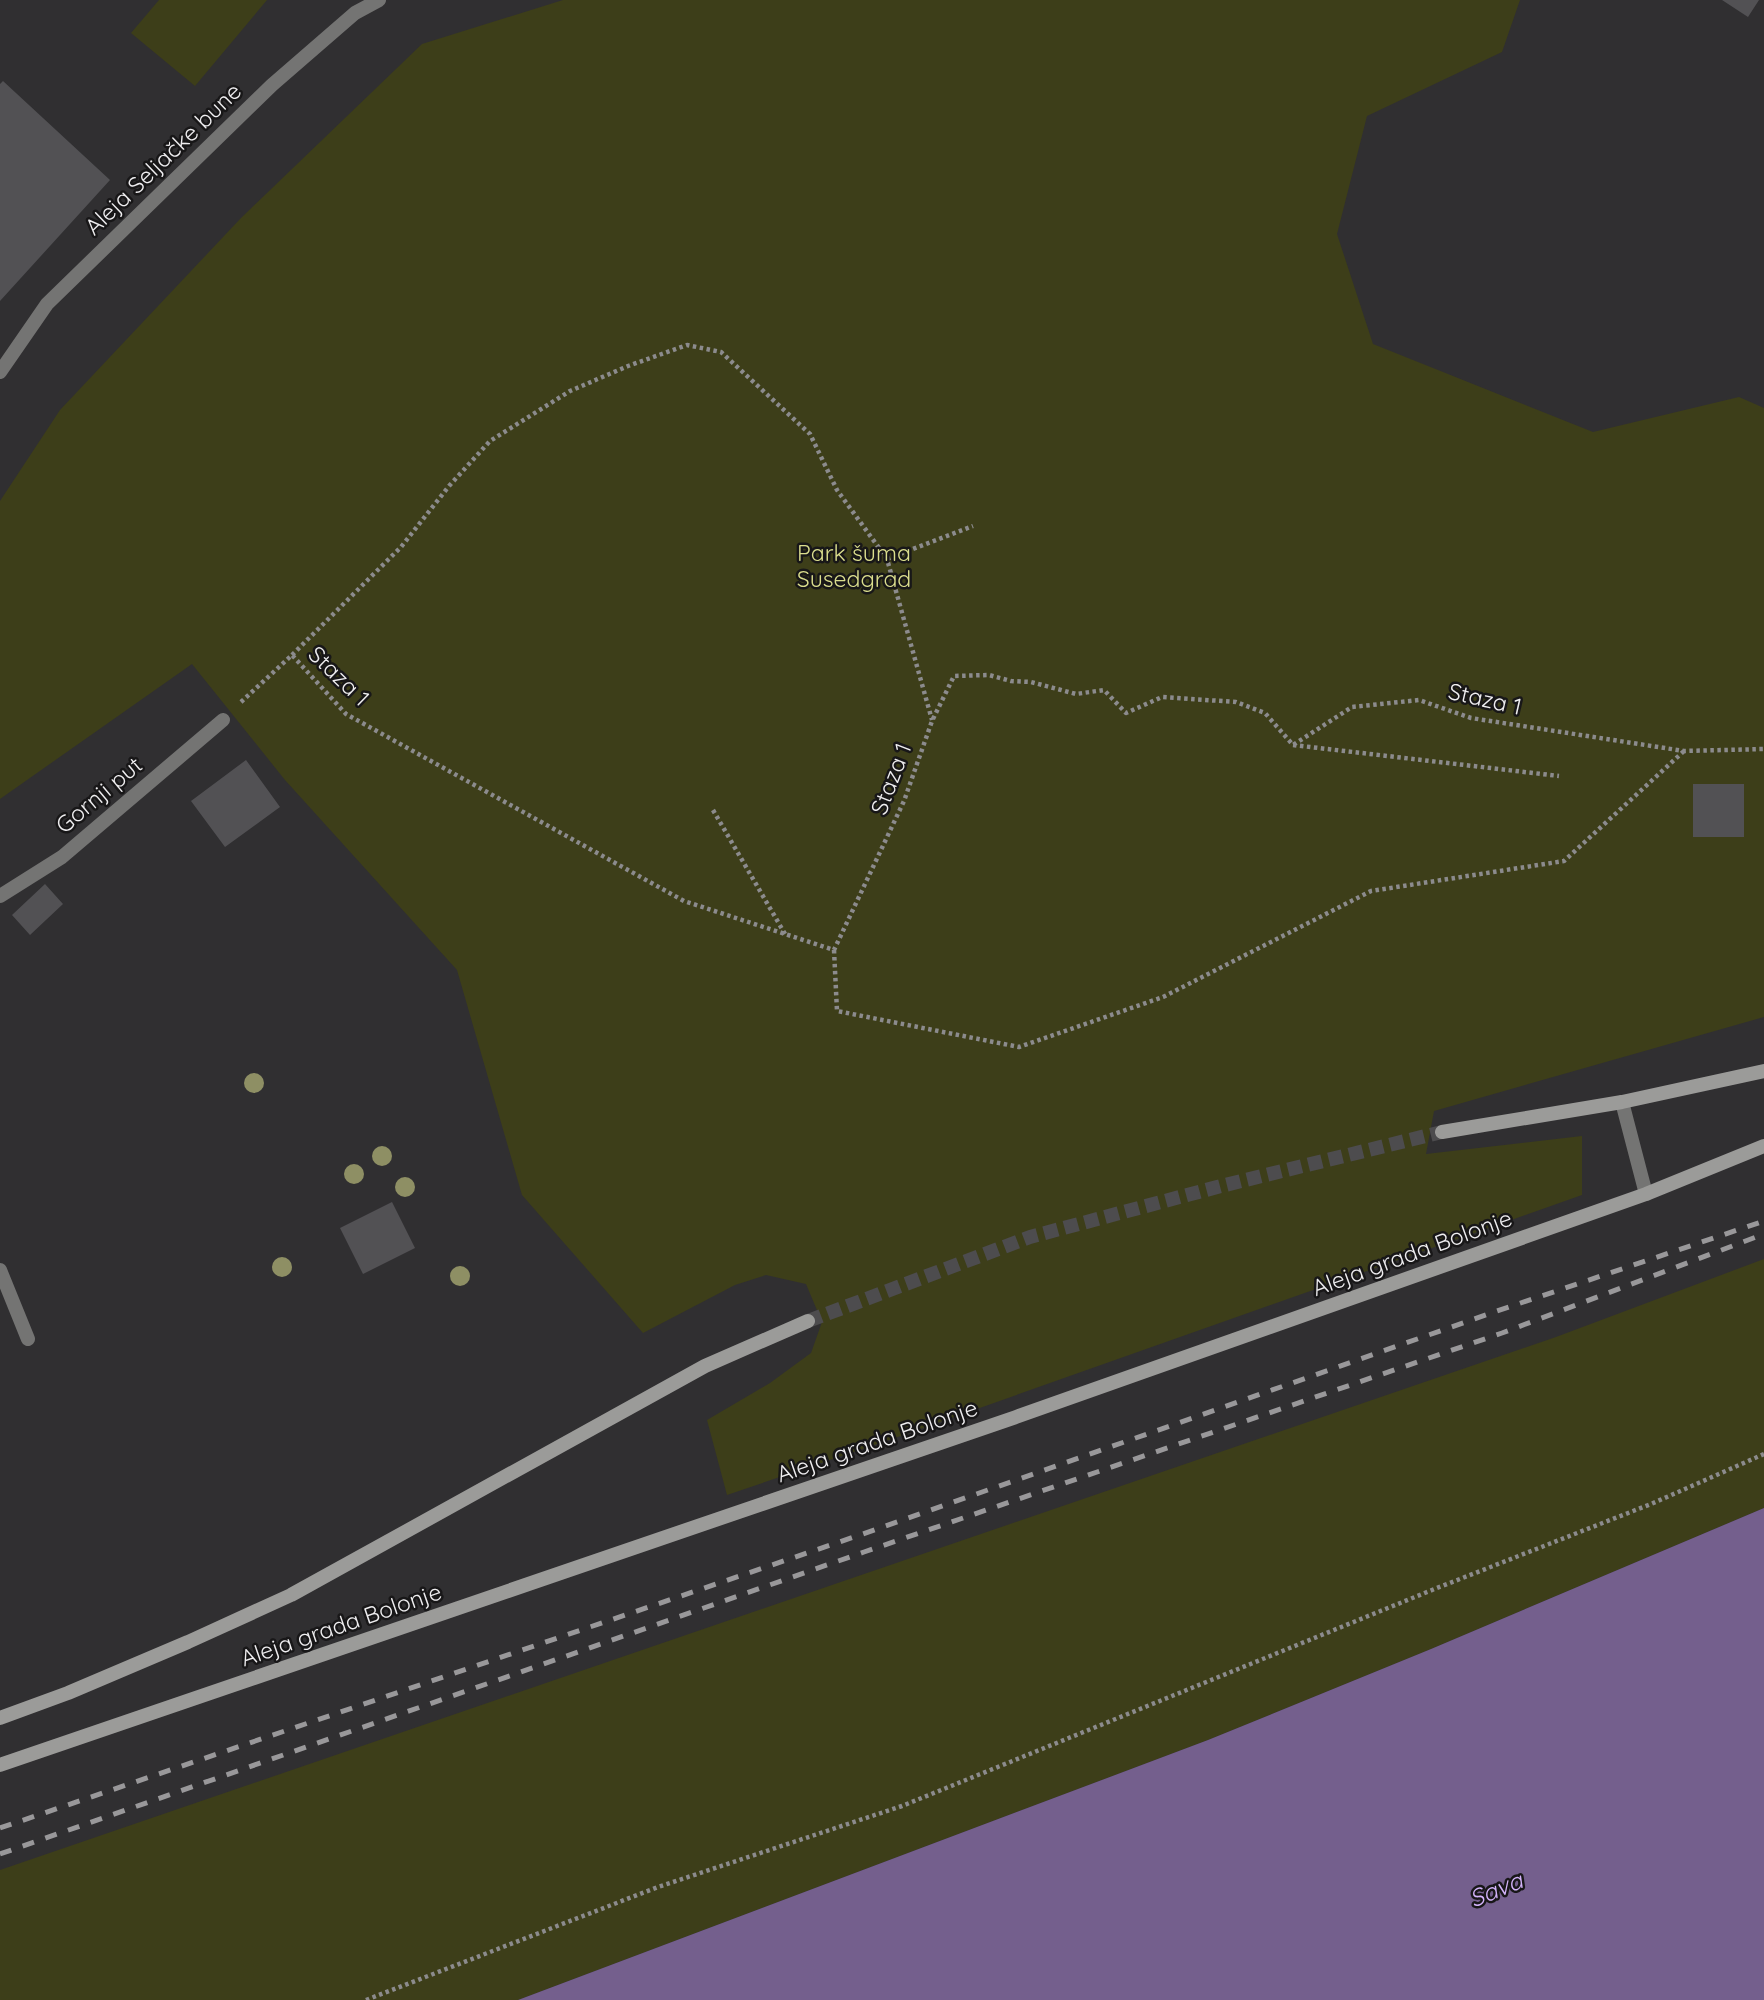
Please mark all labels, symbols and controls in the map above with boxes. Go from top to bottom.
street label: Aleja Seljačke bune [78,76,247,241]
park label: Park šuma Susedgrad [797,538,911,593]
street label: Staza 1 [303,639,376,712]
street label: Staza 1 [1446,676,1525,721]
street label: Staza 1 [864,739,917,819]
street label: Gornji put [49,750,148,839]
street label: Aleja grada Bolonje [1308,1203,1516,1302]
street label: Aleja grada Bolonje [773,1393,981,1489]
street label: Aleja grada Bolonje [237,1577,445,1673]
water label: Sava [1465,1864,1528,1913]

